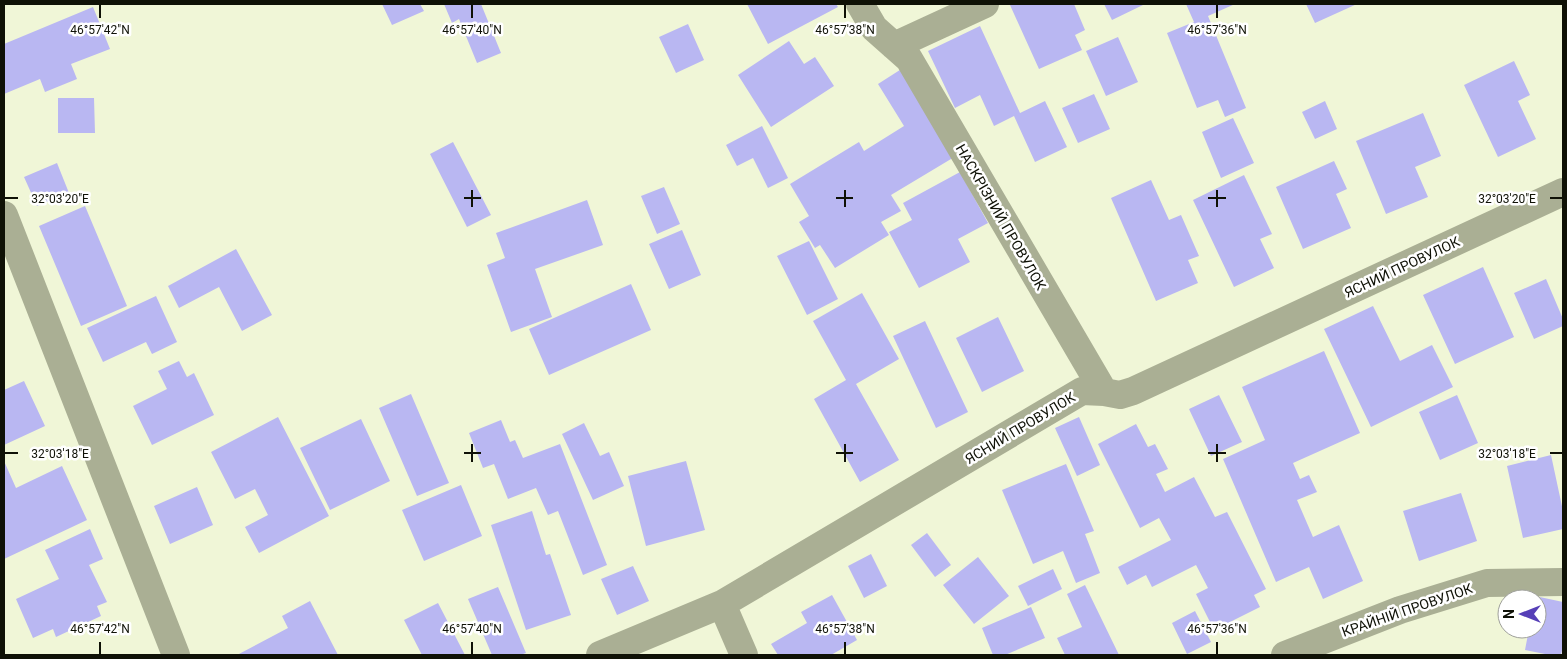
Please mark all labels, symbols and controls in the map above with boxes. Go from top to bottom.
text: 46°57'42"N [70,23,130,37]
text: 46°57'40"N [442,23,502,37]
text: 46°57'38"N [815,23,875,37]
text: 46°57'36"N [1187,23,1247,37]
street label: НАСКРІЗНИЙ ПРОВУЛОК [953,141,1049,293]
text: 32°03'20"E [31,192,89,206]
text: 32°03'20"E [1478,192,1536,206]
street label: ЯСНИЙ ПРОВУЛОК [1342,233,1462,301]
street label: ЯСНИЙ ПРОВУЛОК [962,389,1078,467]
text: 32°03'18"E [31,447,89,461]
text: 32°03'18"E [1478,447,1536,461]
street label: КРАЙНІЙ ПРОВУЛОК [1339,580,1475,640]
north arrow [1497,589,1547,639]
text: N [1501,609,1517,619]
text: 46°57'42"N [70,622,130,636]
text: 46°57'40"N [442,622,502,636]
text: 46°57'38"N [815,622,875,636]
text: 46°57'36"N [1187,622,1247,636]

